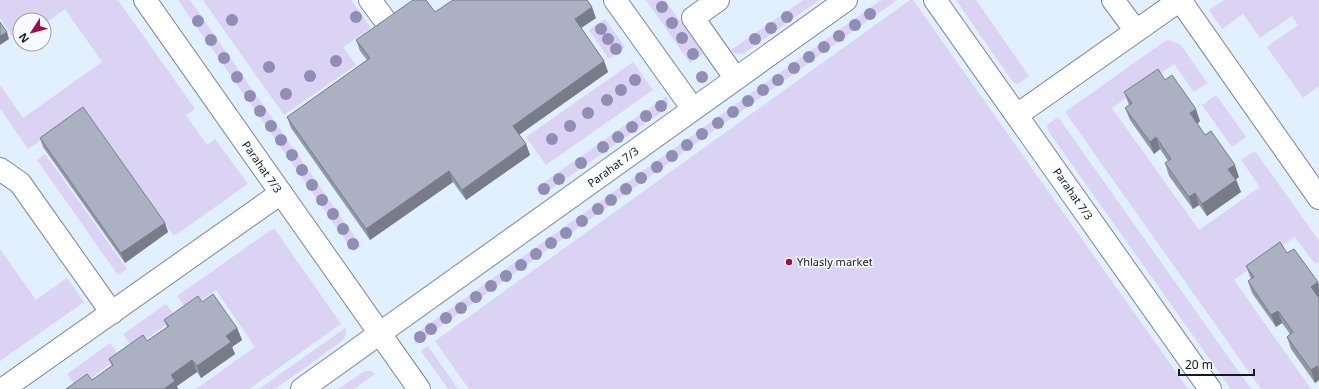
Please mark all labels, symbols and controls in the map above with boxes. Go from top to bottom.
north arrow [12,12,52,52]
text: N [15,30,32,46]
street label: Parahat 7/3 [239,138,286,196]
street label: Parahat 7/3 [584,143,641,190]
street label: Parahat 7/3 [1050,165,1097,223]
place label: Yhlasly market [797,254,873,269]
marker: Yhlasly market [784,257,794,267]
scale bar [1179,351,1254,377]
text: 20 m [1185,356,1213,373]

